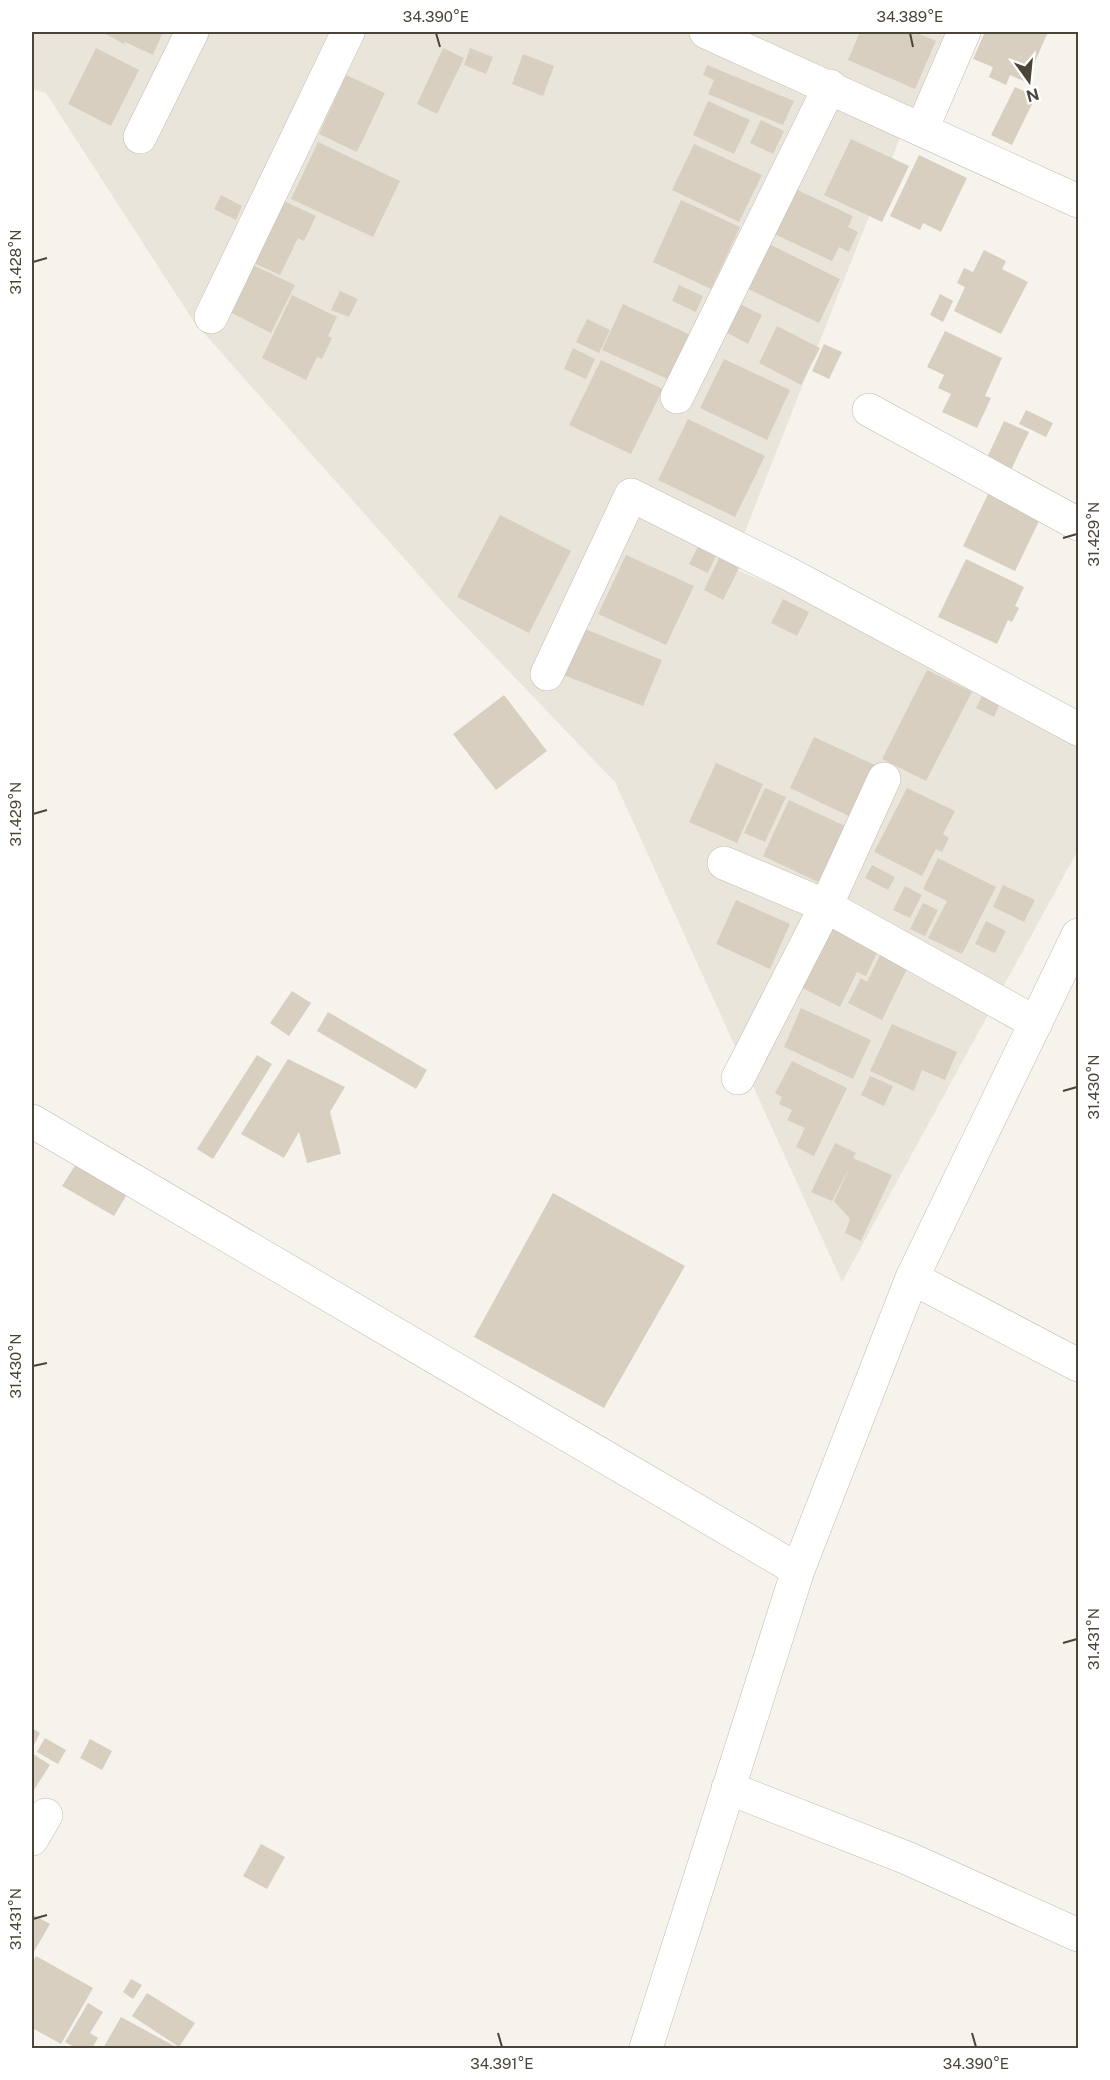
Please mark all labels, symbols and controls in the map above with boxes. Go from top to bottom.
text: 34.390°E [403,8,469,25]
text: 34.389°E [877,8,943,25]
north arrow [999,51,1059,111]
text: N [1024,84,1041,106]
text: 31.428°N [7,229,24,295]
text: 31.429°N [1085,502,1102,566]
text: 31.429°N [7,782,24,846]
text: 31.430°N [1085,1054,1102,1120]
text: 31.430°N [7,1333,24,1399]
text: 31.431°N [1085,1608,1102,1670]
text: 31.431°N [7,1888,24,1950]
text: 34.391°E [470,2055,534,2072]
text: 34.390°E [943,2055,1009,2072]

